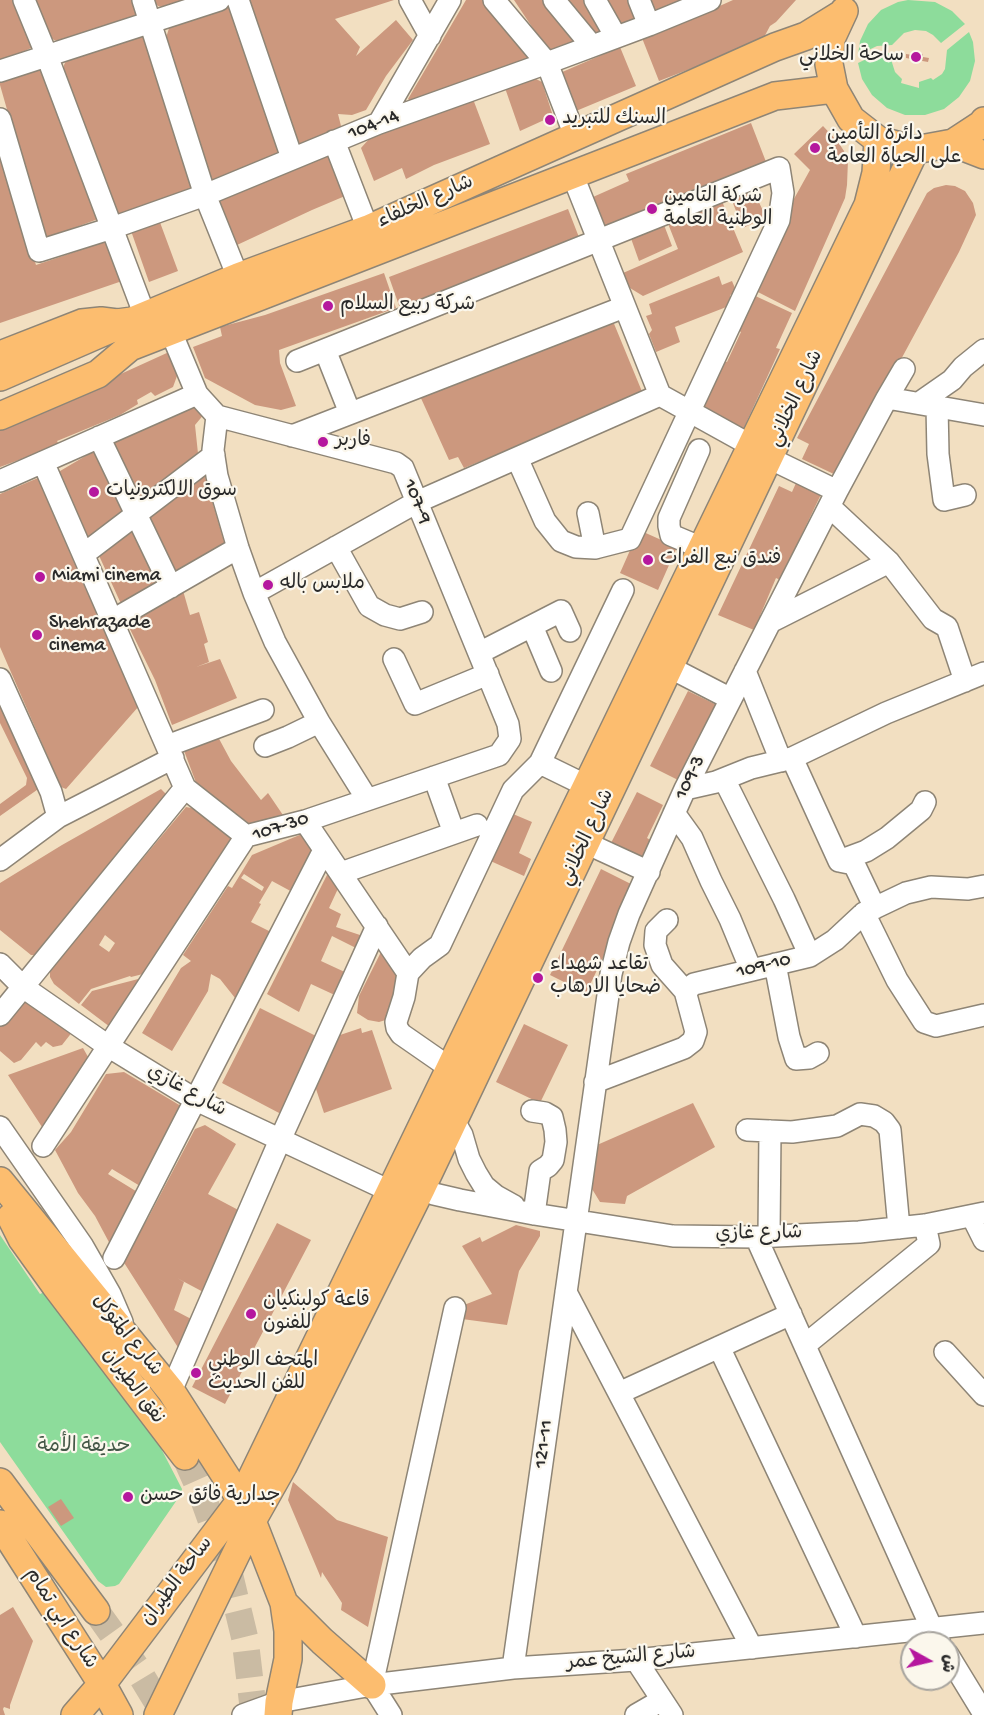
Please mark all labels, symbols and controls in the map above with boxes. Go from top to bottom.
place label: ساحة الخلاني [799,45,904,69]
marker: ساحة الخلاني [909,50,923,64]
street label: 104-14 [345,105,403,147]
place label: السنك للتبريد [562,108,666,132]
marker: السنك للتبريد [543,113,557,127]
place label: دائرة التأمين على الحياة العامة [827,124,961,171]
marker: دائرة التأمين على الحياة العامة [808,141,822,155]
street label: شارع الخلفاء [374,171,478,235]
place label: شركة التامين الوطنية العامة [664,186,773,233]
marker: شركة التامين الوطنية العامة [645,202,659,216]
place label: شركة ربيع السلام [340,294,475,318]
marker: شركة ربيع السلام [321,299,335,313]
street label: شارع الخلاني [764,347,830,451]
place label: فاربر [335,430,371,454]
marker: فاربر [316,435,330,449]
street label: 107-9 [396,476,436,528]
place label: سوق الالكترونيات [106,480,237,504]
marker: سوق الالكترونيات [87,485,101,499]
place label: فندق نبع الفرات [660,548,781,572]
marker: فندق نبع الفرات [641,553,655,567]
place label: Miami cinema [52,565,161,589]
marker: Miami cinema [33,570,47,584]
place label: ملابس باله [280,573,365,597]
marker: ملابس باله [261,578,275,592]
place label: Shehrazade cinema [49,612,150,659]
marker: Shehrazade cinema [30,628,44,642]
street label: 109-3 [670,752,712,804]
street label: شارع الخلاني [555,786,621,890]
street label: 107-30 [250,808,312,848]
street label: 109-10 [734,949,794,985]
place label: تقاعد شهداء ضحايا الارهاب [550,954,661,1001]
marker: تقاعد شهداء ضحايا الارهاب [531,971,545,985]
street label: شارع غازي [142,1060,230,1124]
street label: شارع غازي [715,1222,803,1248]
street label: شارع المتوكل [86,1290,166,1382]
place label: قاعة كولبنكيان للفنون [263,1290,370,1337]
marker: قاعة كولبنكيان للفنون [244,1307,258,1321]
street label: نفق الطيران [96,1344,168,1430]
place label: المتحف الوطني للفن الحديث [208,1350,318,1397]
marker: المتحف الوطني للفن الحديث [189,1366,203,1380]
street label: 121-11 [530,1418,560,1470]
park label: حديقة الأمة [38,1436,130,1460]
place label: جدارية فائق حسن [140,1485,280,1509]
marker: جدارية فائق حسن [121,1490,135,1504]
street label: ساحة الطيران [137,1533,219,1631]
street label: شارع ابي تمام [18,1564,102,1674]
north arrow [900,1631,960,1691]
street label: شارع الشيخ عمر [565,1641,697,1677]
text: ش [936,1653,957,1673]

